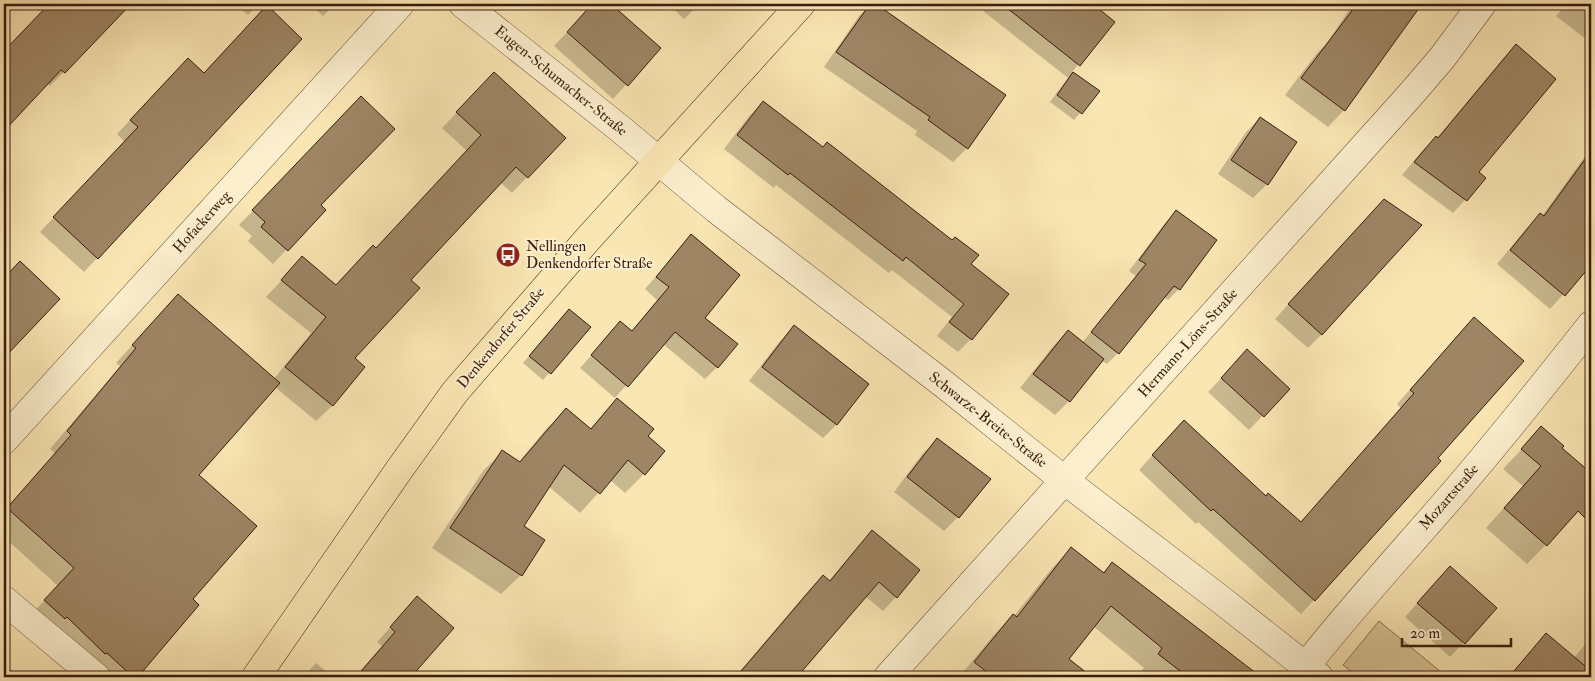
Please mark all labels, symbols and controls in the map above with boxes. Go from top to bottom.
street label: Eugen-Schumacher-Straße [491,22,631,140]
street label: Hofackerweg [169,186,236,257]
place label: Nellingen Denkendorfer Straße [526,237,652,273]
bus stop icon: Nellingen Denkendorfer Straße [495,242,521,268]
street label: Denkendorfer Straße [453,283,549,393]
street label: Hermann-Löns-Straße [1134,285,1242,401]
street label: Schwarze-Breite-Straße [925,368,1051,472]
street label: Mozartstraße [1415,460,1483,534]
scale bar [1402,616,1511,648]
text: 20 m [1410,624,1440,643]

